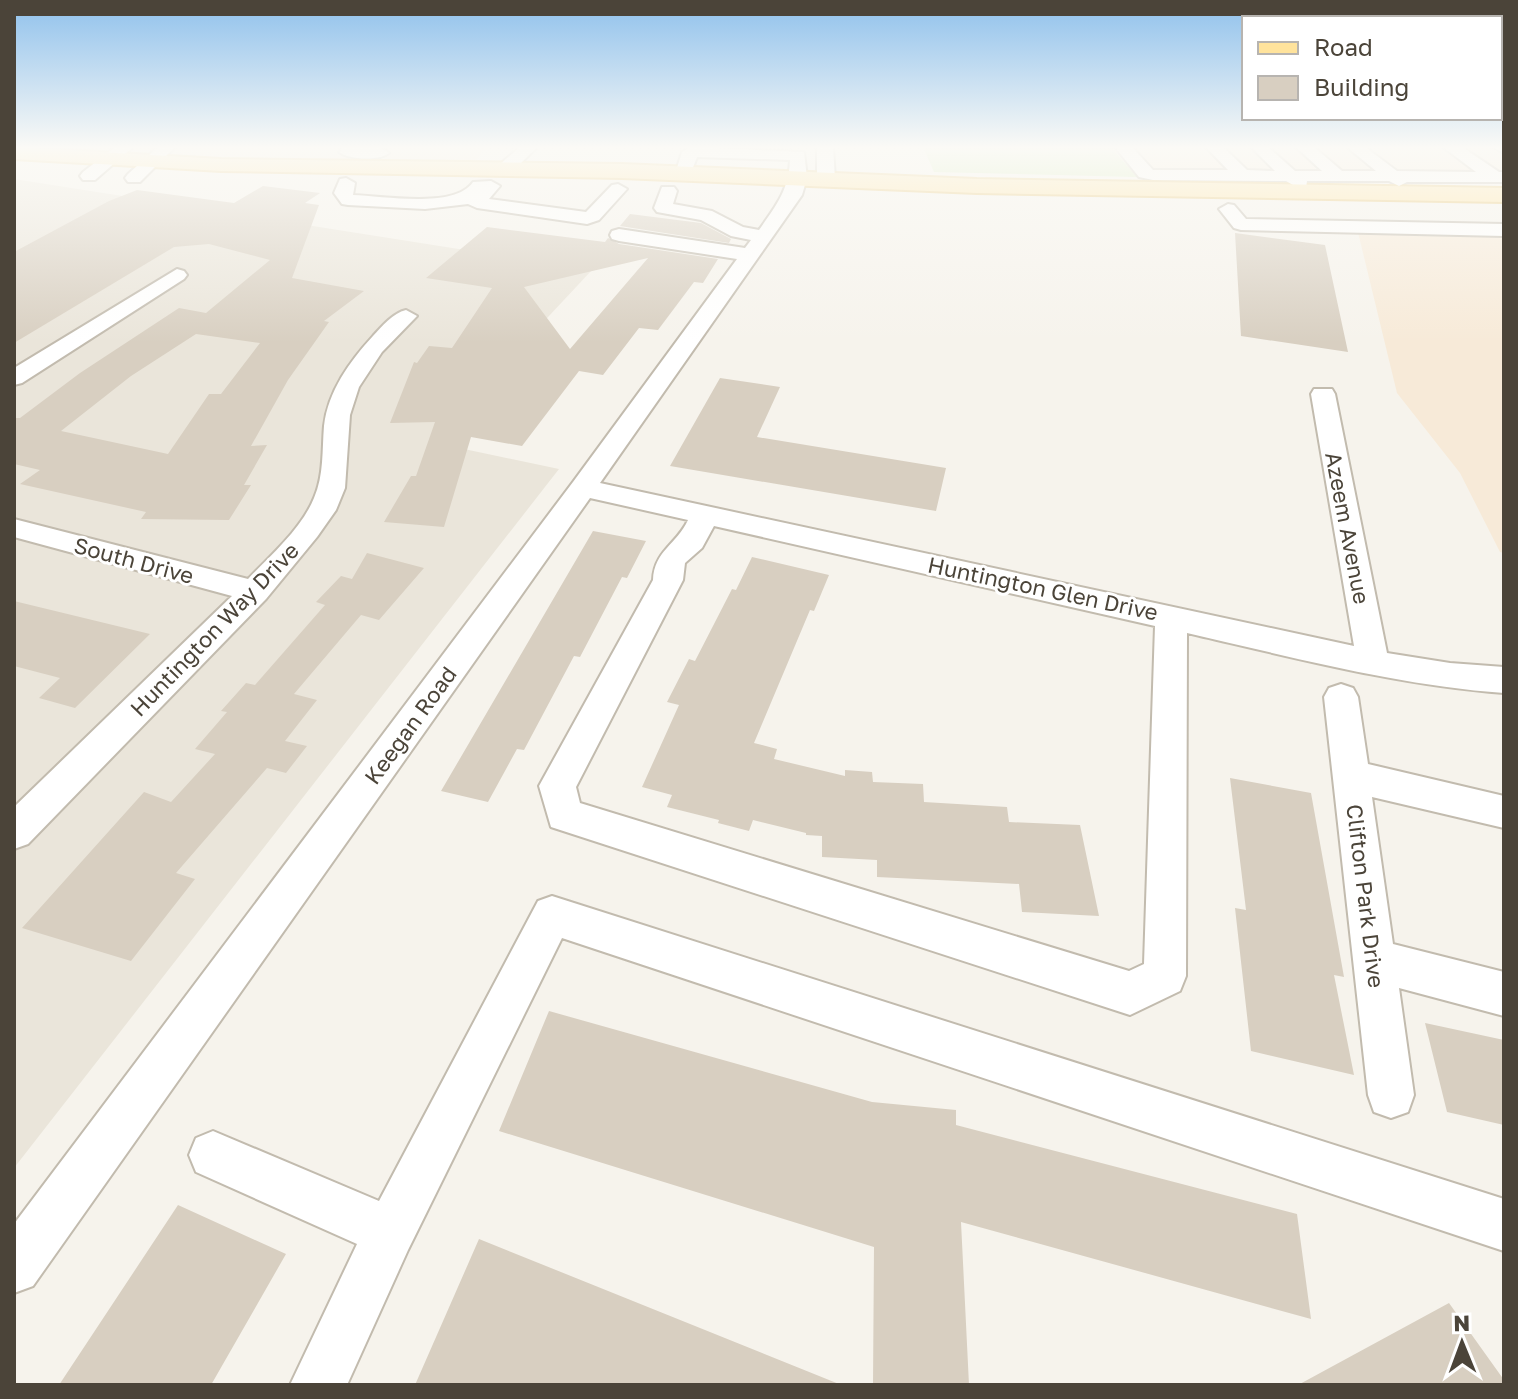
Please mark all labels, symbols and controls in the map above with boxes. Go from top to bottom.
legend [1242,16,1502,120]
text: Road [1314,32,1373,61]
text: Building [1314,72,1409,101]
street label: Azeem Avenue [1320,450,1376,606]
street label: South Drive [71,531,197,589]
street label: Huntington Way Drive [124,537,304,721]
street label: Huntington Glen Drive [925,550,1161,626]
street label: Keegan Road [358,661,462,789]
street label: Clifton Park Drive [1341,803,1391,989]
north arrow [1422,1303,1502,1383]
text: N [1453,1309,1470,1336]

